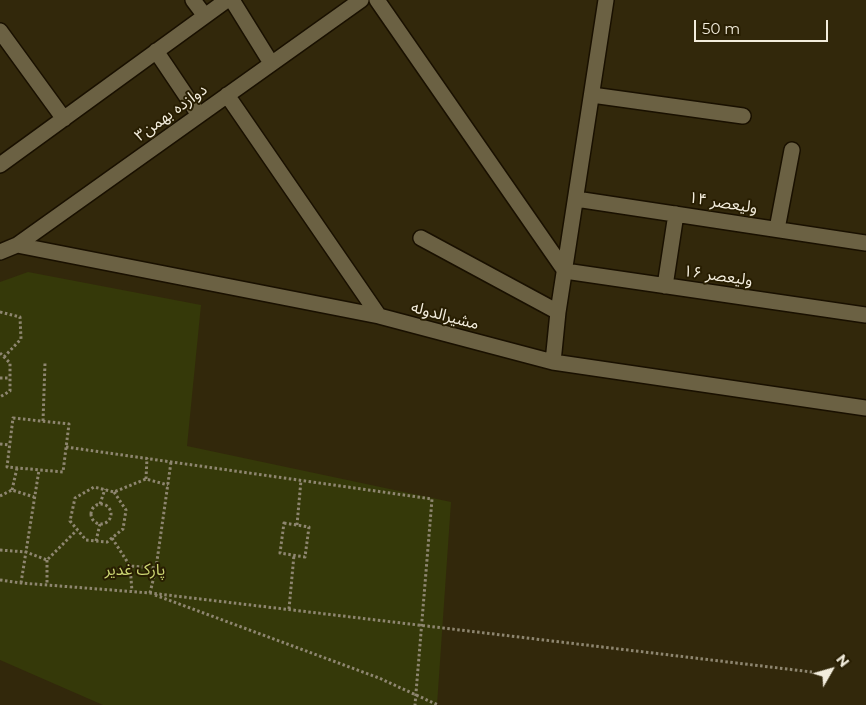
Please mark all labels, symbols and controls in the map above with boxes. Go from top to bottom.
scale bar [696,10,830,42]
text: 50 m [702,19,740,38]
street label: دوازده بهمن۳ [131,80,211,146]
street label: ولیعصر ۱۴ [687,188,759,218]
street label: ولیعصر ۱۶ [682,262,754,290]
street label: مشیرالدوله [409,298,481,334]
park label: پارک غدیر [105,560,165,580]
north arrow [806,645,856,695]
text: N [832,651,853,671]

